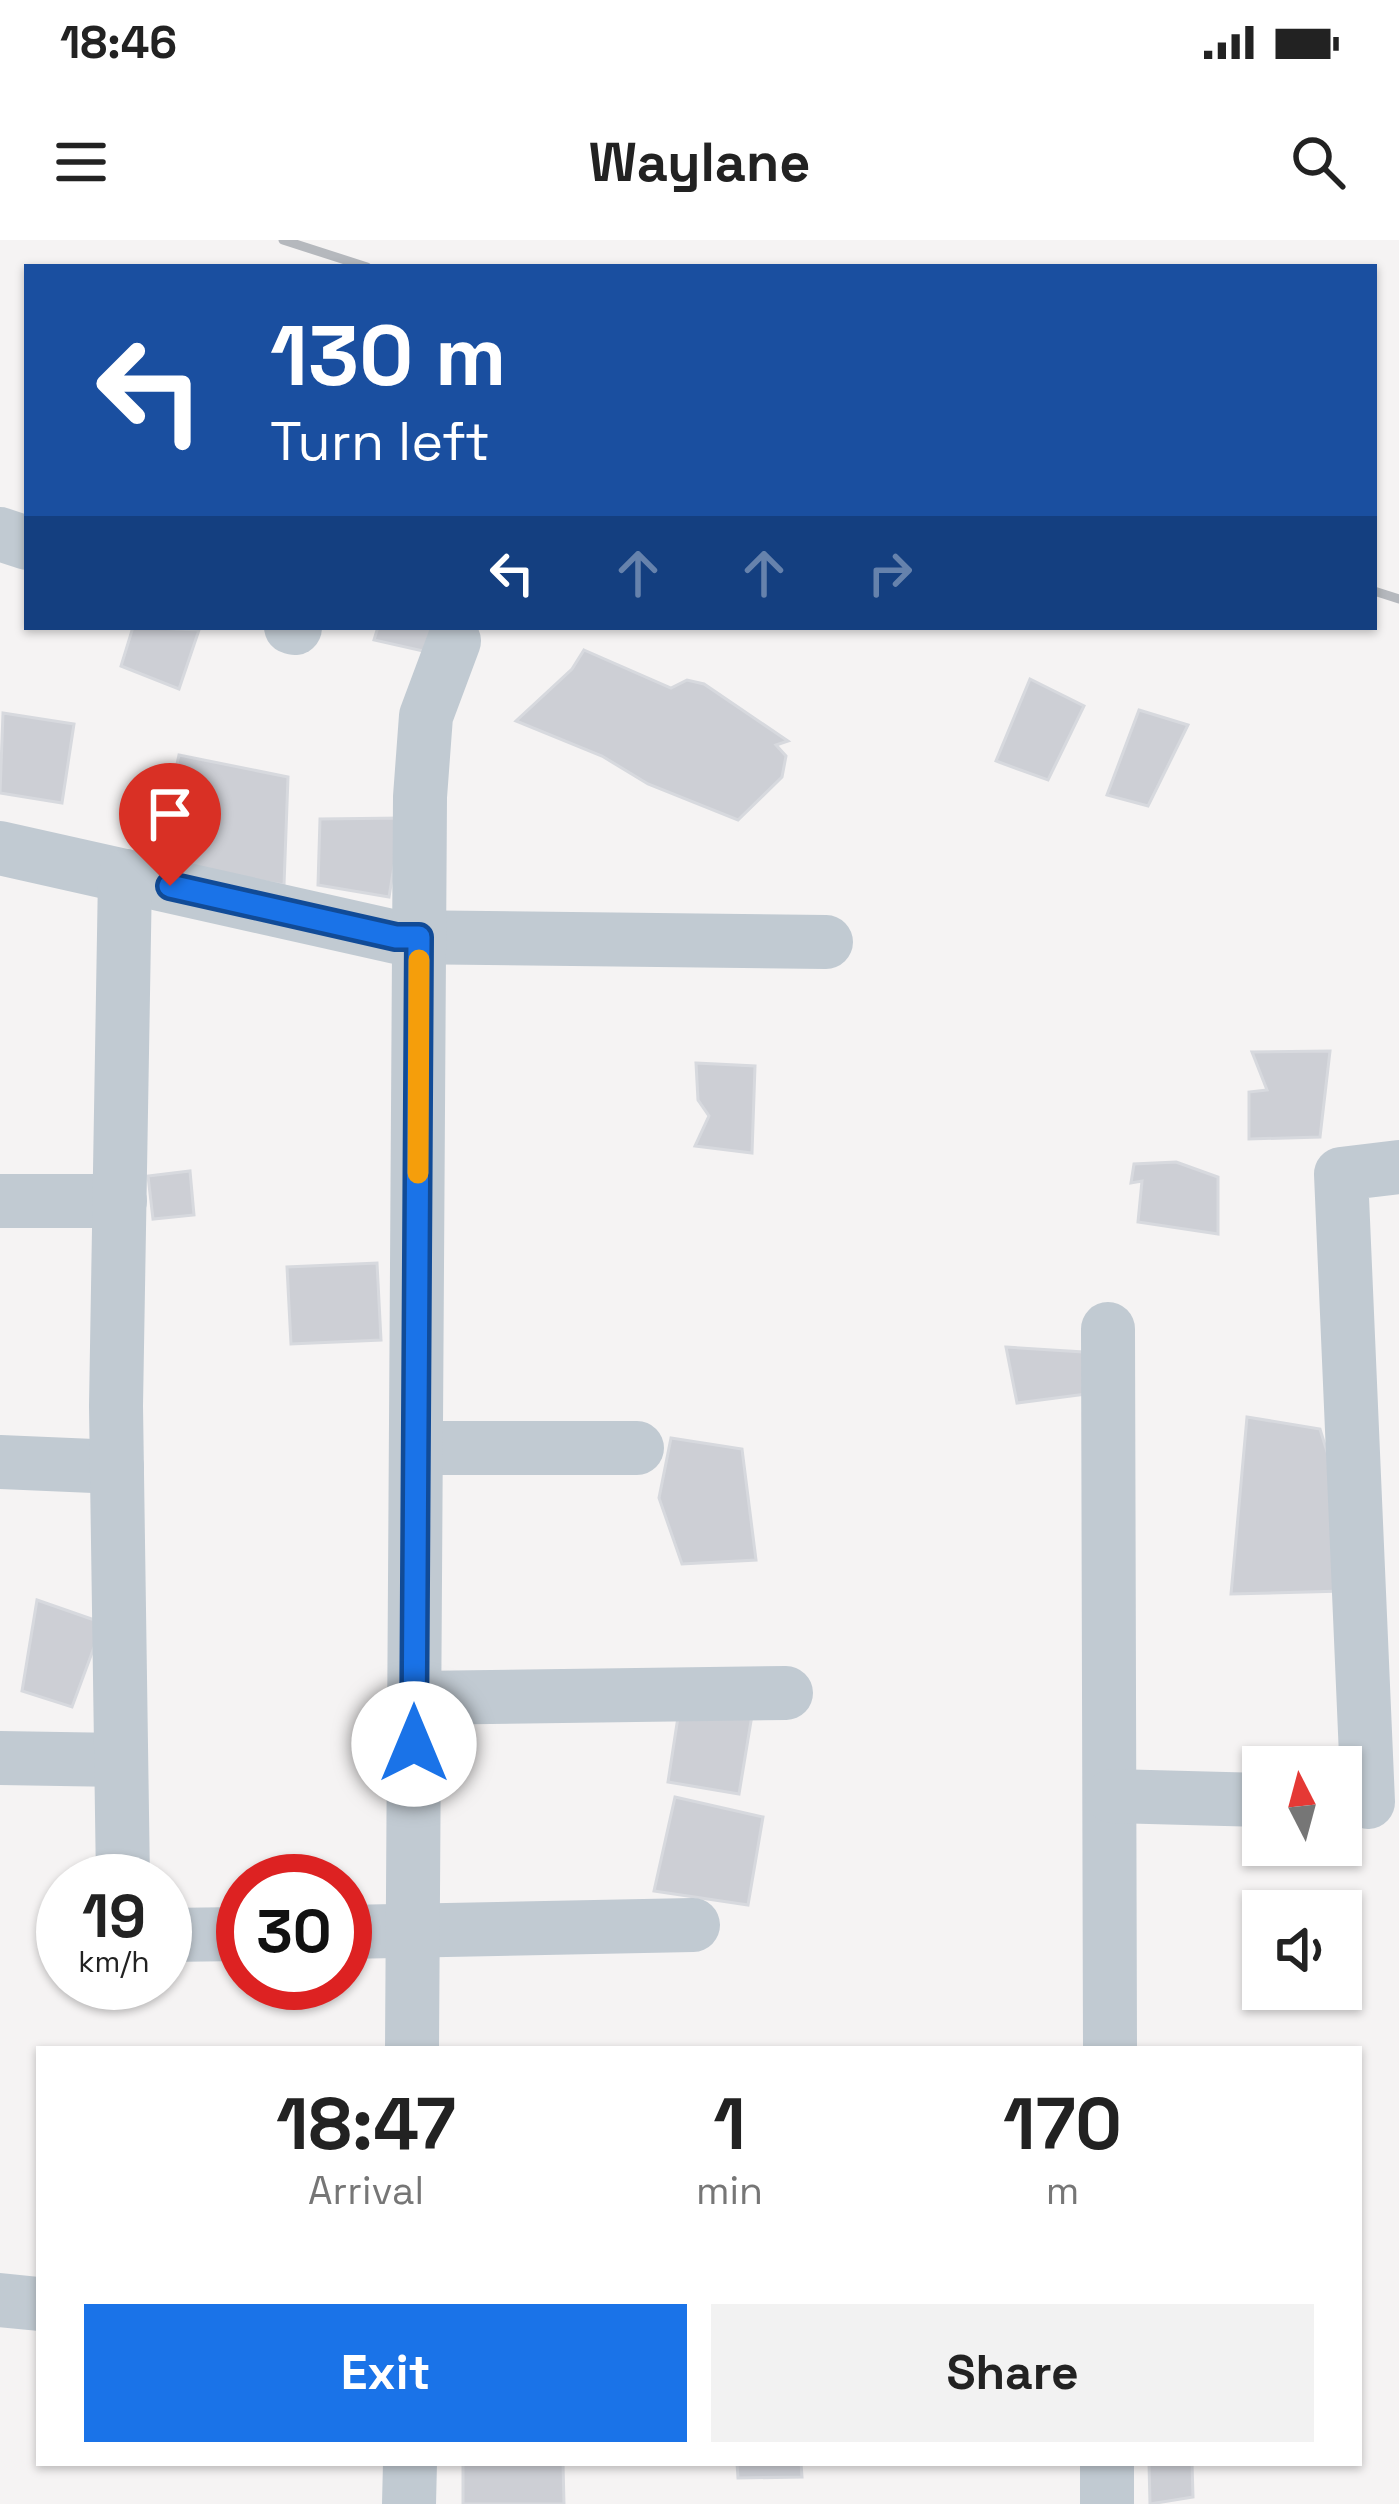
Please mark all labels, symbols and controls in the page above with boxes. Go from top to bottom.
text: 18:46 [60,14,177,71]
text: Waylane [589,128,810,197]
icon: menu [48,129,114,195]
icon: search [1285,129,1351,195]
text: 130 m [270,302,507,410]
icon: left [72,312,228,468]
text: Turn left [270,407,490,476]
icon: left [479,540,545,606]
icon: ahead [605,540,671,606]
icon: ahead [731,540,797,606]
icon: right [857,540,923,606]
pin [119,763,221,886]
icon: arrive [137,781,203,847]
position arrow [351,1681,477,1807]
north arrow [1242,1746,1362,1866]
map controls [1242,1746,1362,2010]
speed limit sign: 30 [216,1854,372,2010]
text: 19 [82,1878,146,1955]
button: sound [1242,1890,1362,2010]
text: km/h [78,1942,150,1981]
text: 18:47 [276,2078,456,2170]
text: 1 [713,2078,746,2170]
text: 170 [1003,2078,1122,2170]
text: Arrival [308,2166,424,2215]
text: min [696,2166,763,2215]
text: m [1046,2166,1079,2215]
button: Exit [84,2304,687,2442]
button: Share [711,2304,1314,2442]

